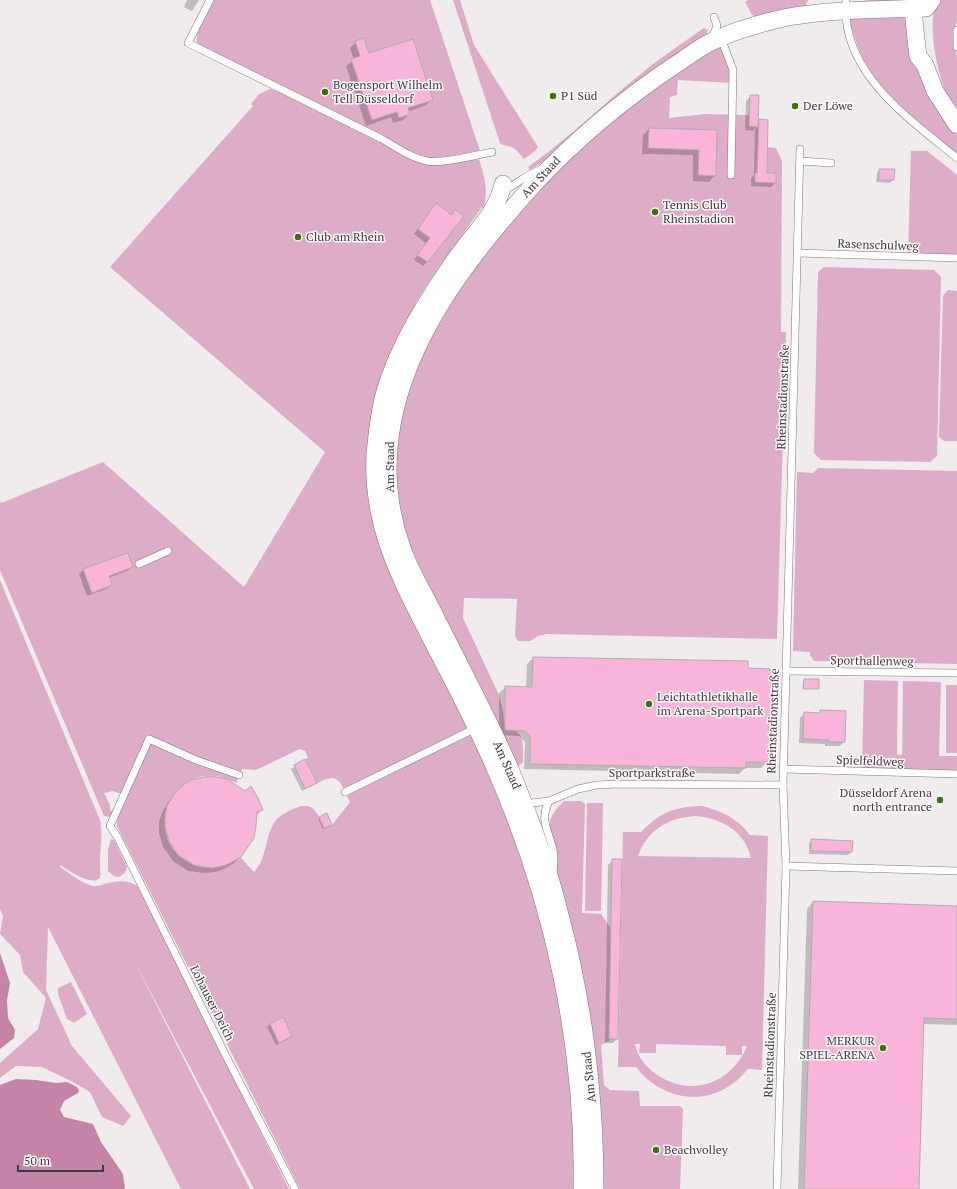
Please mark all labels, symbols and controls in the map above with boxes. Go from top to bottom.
place label: Bogensport Wilhelm Tell Düsseldorf [333,77,443,106]
marker: Bogensport Wilhelm Tell Düsseldorf [320,87,330,97]
place label: P1 Süd [561,88,598,103]
marker: P1 Süd [548,91,558,101]
place label: Der Löwe [803,98,853,113]
marker: Der Löwe [790,101,800,111]
street label: Am Staad [518,153,564,200]
place label: Tennis Club Rheinstadion [663,197,734,226]
marker: Tennis Club Rheinstadion [650,207,660,217]
place label: Club am Rhein [306,229,384,244]
marker: Club am Rhein [293,232,303,242]
street label: Rasenschulweg [837,236,920,253]
street label: Rheinstadionstraße [773,344,792,450]
street label: Am Staad [382,441,397,493]
street label: Sporthallenweg [830,652,914,669]
street label: Rheinstadionstraße [763,668,782,774]
place label: Leichtathletikhalle im Arena-Sportpark [657,689,764,718]
marker: Leichtathletikhalle im Arena-Sportpark [644,699,654,709]
street label: Am Staad [490,738,525,792]
street label: Spielfeldweg [836,752,905,769]
street label: Sportparkstraße [609,765,695,780]
place label: Düsseldorf Arena north entrance [840,785,932,814]
marker: Düsseldorf Arena north entrance [935,795,945,805]
street label: Lohauser Deich [187,962,238,1043]
street label: Rheinstadionstraße [760,992,779,1098]
place label: MERKUR SPIEL-ARENA [799,1033,876,1062]
marker: MERKUR SPIEL-ARENA [878,1043,888,1053]
street label: Am Staad [578,1051,599,1103]
place label: Beachvolley [664,1142,729,1157]
marker: Beachvolley [651,1145,661,1155]
scale bar [18,1147,103,1173]
text: 50 m [24,1153,51,1168]

